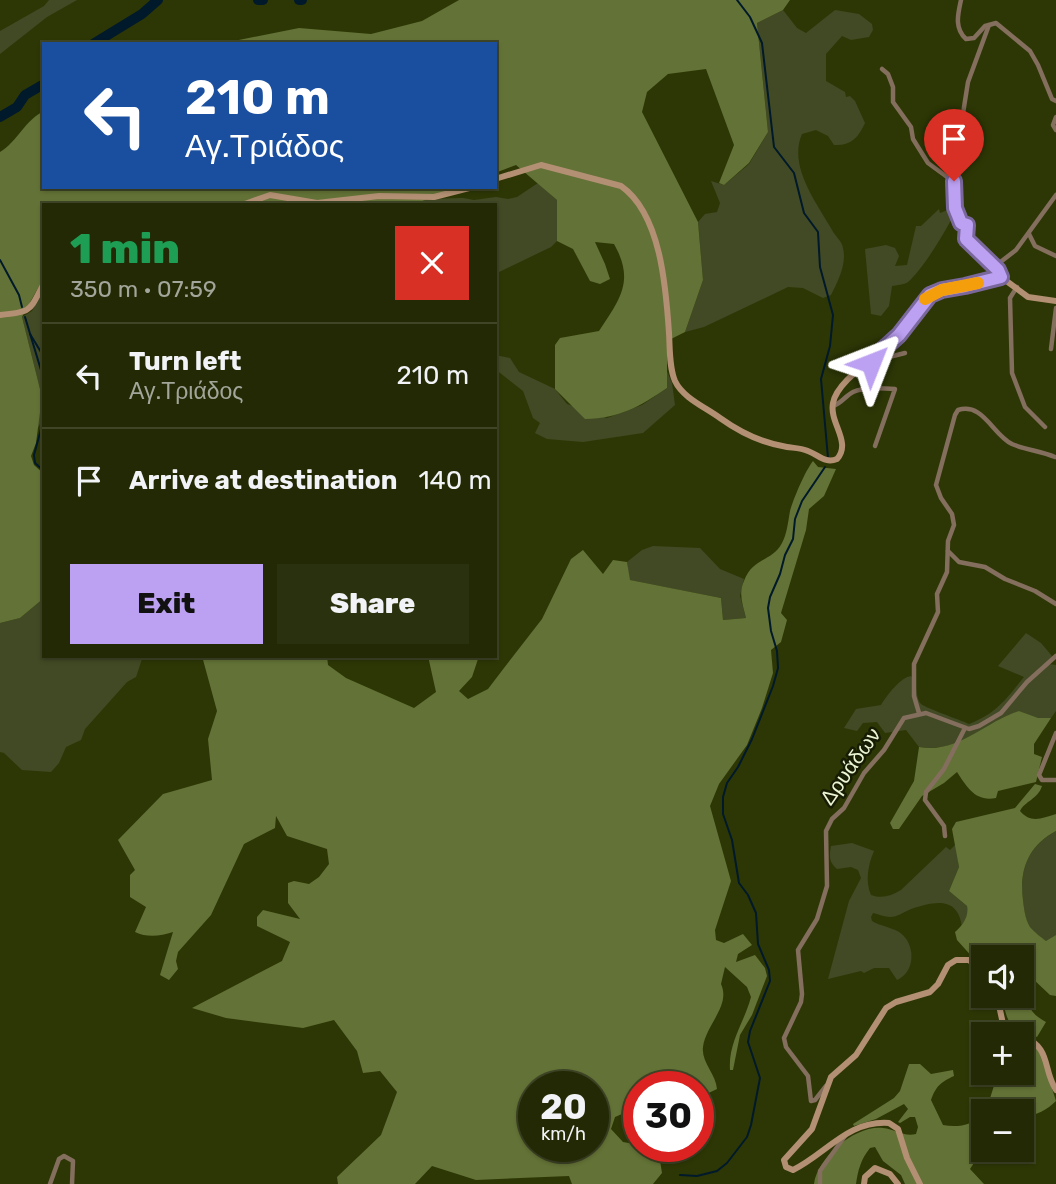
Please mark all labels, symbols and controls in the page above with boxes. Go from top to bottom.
text: 210 m [185,68,330,126]
icon: left [70,70,161,161]
pin [924,109,984,181]
icon: arrive [935,120,973,158]
text: Αγ.Τριάδος [185,127,344,165]
text: 1 min [70,224,180,274]
button: close [395,226,469,300]
text: 350 m · 07:59 [70,275,217,303]
position arrow [834,326,908,400]
text: Turn left [129,346,241,377]
icon: left [70,357,108,395]
text: 210 m [397,360,469,391]
text: Αγ.Τριάδος [129,377,243,405]
icon: arrive [70,462,108,500]
text: Arrive at destination [129,465,397,496]
text: 140 m [418,465,492,496]
button: Exit [70,564,263,644]
button: Share [277,564,469,644]
street label: Δρυάδων [814,723,886,809]
map controls [971,945,1034,1162]
button: sound [971,945,1034,1008]
button: + [971,1022,1034,1085]
speed limit sign: 30 [623,1071,714,1162]
text: 20 [540,1086,587,1128]
button: − [971,1099,1034,1162]
text: km/h [541,1123,586,1145]

